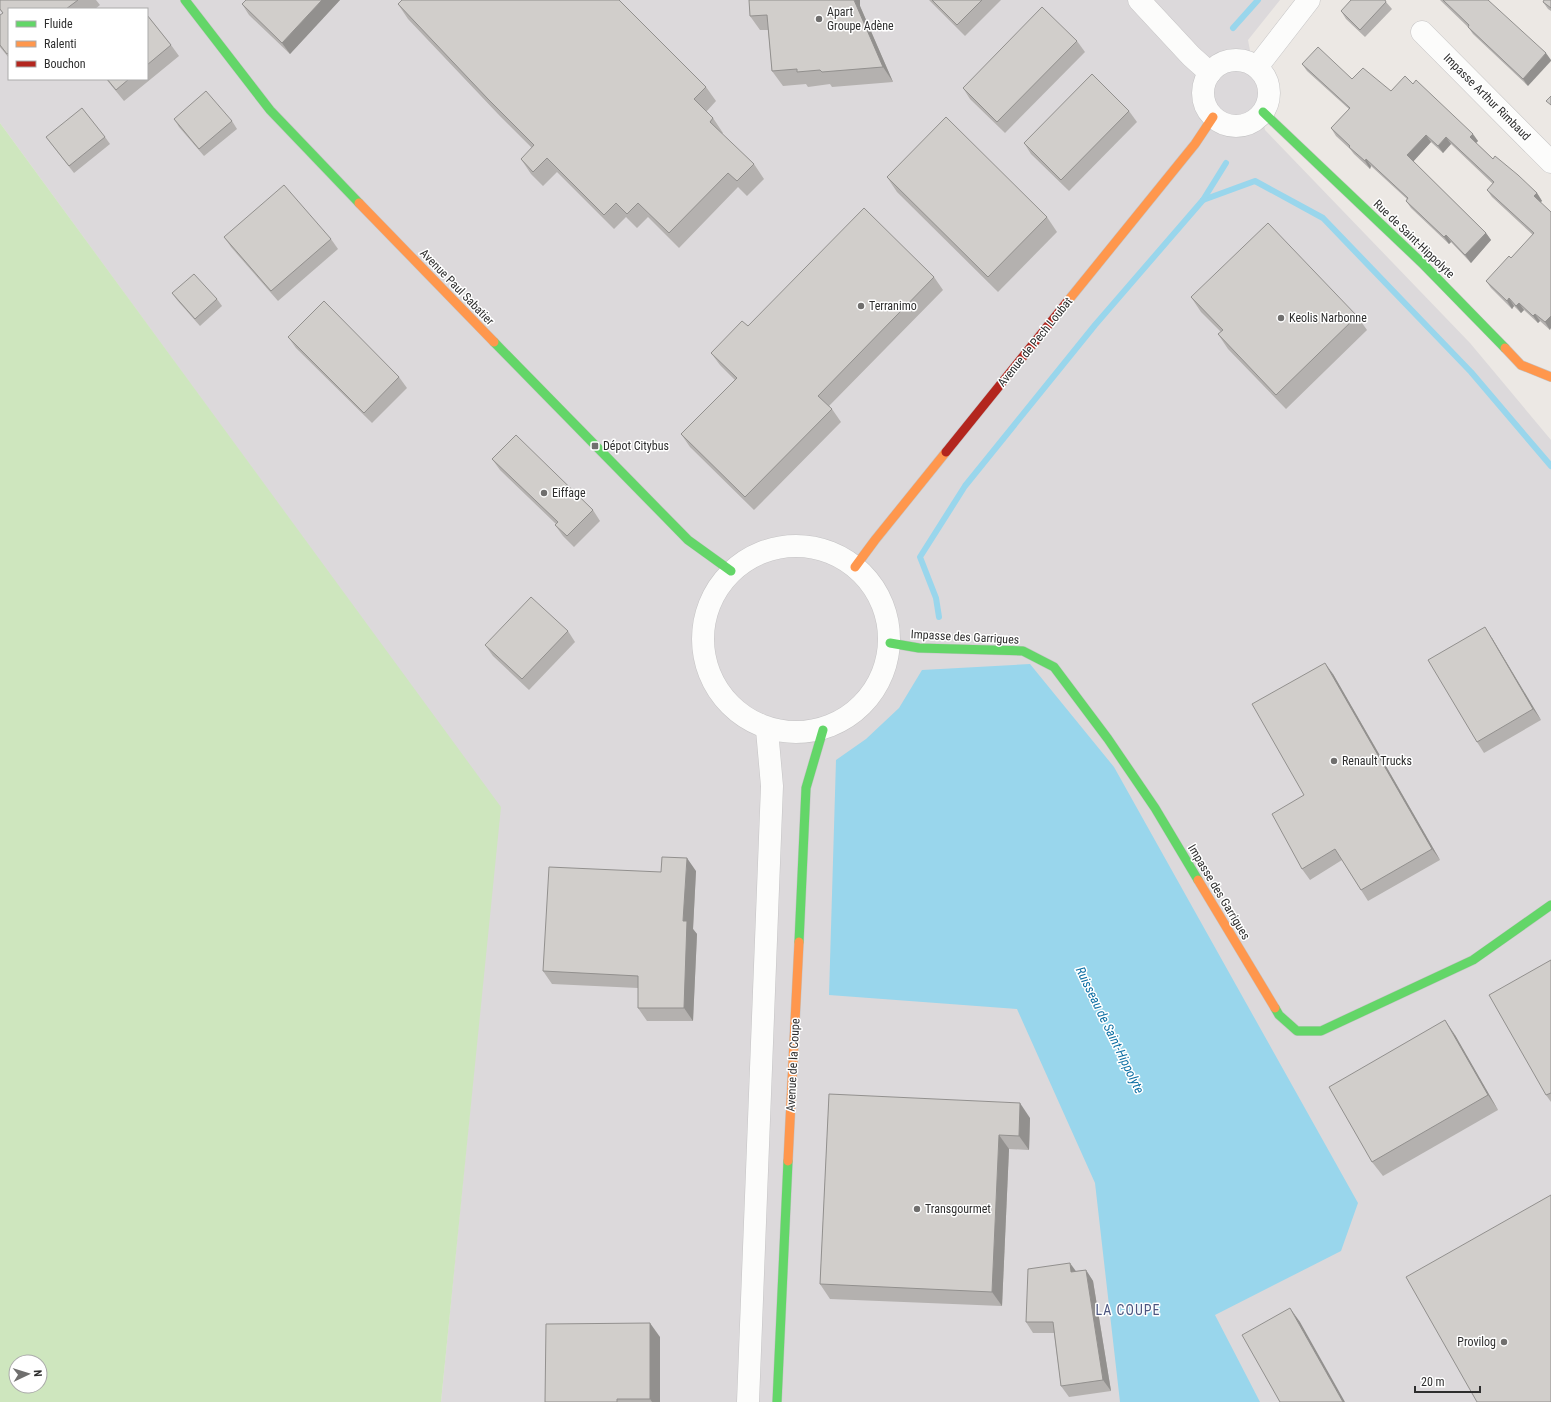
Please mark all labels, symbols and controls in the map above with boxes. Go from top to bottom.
place label: Apart Groupe Adène [827,5,894,33]
legend [8,8,148,80]
marker: Apart Groupe Adène [814,14,824,24]
text: Fluide [44,17,73,31]
text: Ralenti [44,37,77,51]
street label: Impasse Arthur Rimbaud [1441,51,1533,143]
text: Bouchon [44,57,86,71]
street label: Rue de Saint-Hippolyte [1371,197,1458,281]
street label: Avenue Paul Sabatier [417,246,497,328]
street label: Avenue de Pech Loubat [995,294,1076,389]
place label: Terranimo [869,299,917,313]
marker: Terranimo [856,301,866,311]
place label: Keolis Narbonne [1289,311,1367,325]
marker: Keolis Narbonne [1276,313,1286,323]
place label: Dépot Citybus [603,439,669,453]
marker: Dépot Citybus [590,441,600,451]
place label: Eiffage [552,486,586,500]
marker: Eiffage [539,488,549,498]
street label: Impasse des Garrigues [910,627,1020,647]
place label: Renault Trucks [1342,754,1412,768]
marker: Renault Trucks [1329,756,1339,766]
street label: Impasse des Garrigues [1185,842,1253,942]
water label: Ruisseau de Saint-Hippolyte [1073,964,1147,1096]
street label: Avenue de la Coupe [784,1018,802,1112]
place label: Transgourmet [925,1202,991,1216]
marker: Transgourmet [912,1204,922,1214]
district label: LA COUPE [1095,1302,1161,1318]
place label: Provilog [1457,1335,1496,1349]
marker: Provilog [1499,1337,1509,1347]
north arrow [8,1354,48,1394]
scale bar [1415,1368,1480,1394]
text: N [31,1370,44,1377]
text: 20 m [1421,1375,1445,1389]

